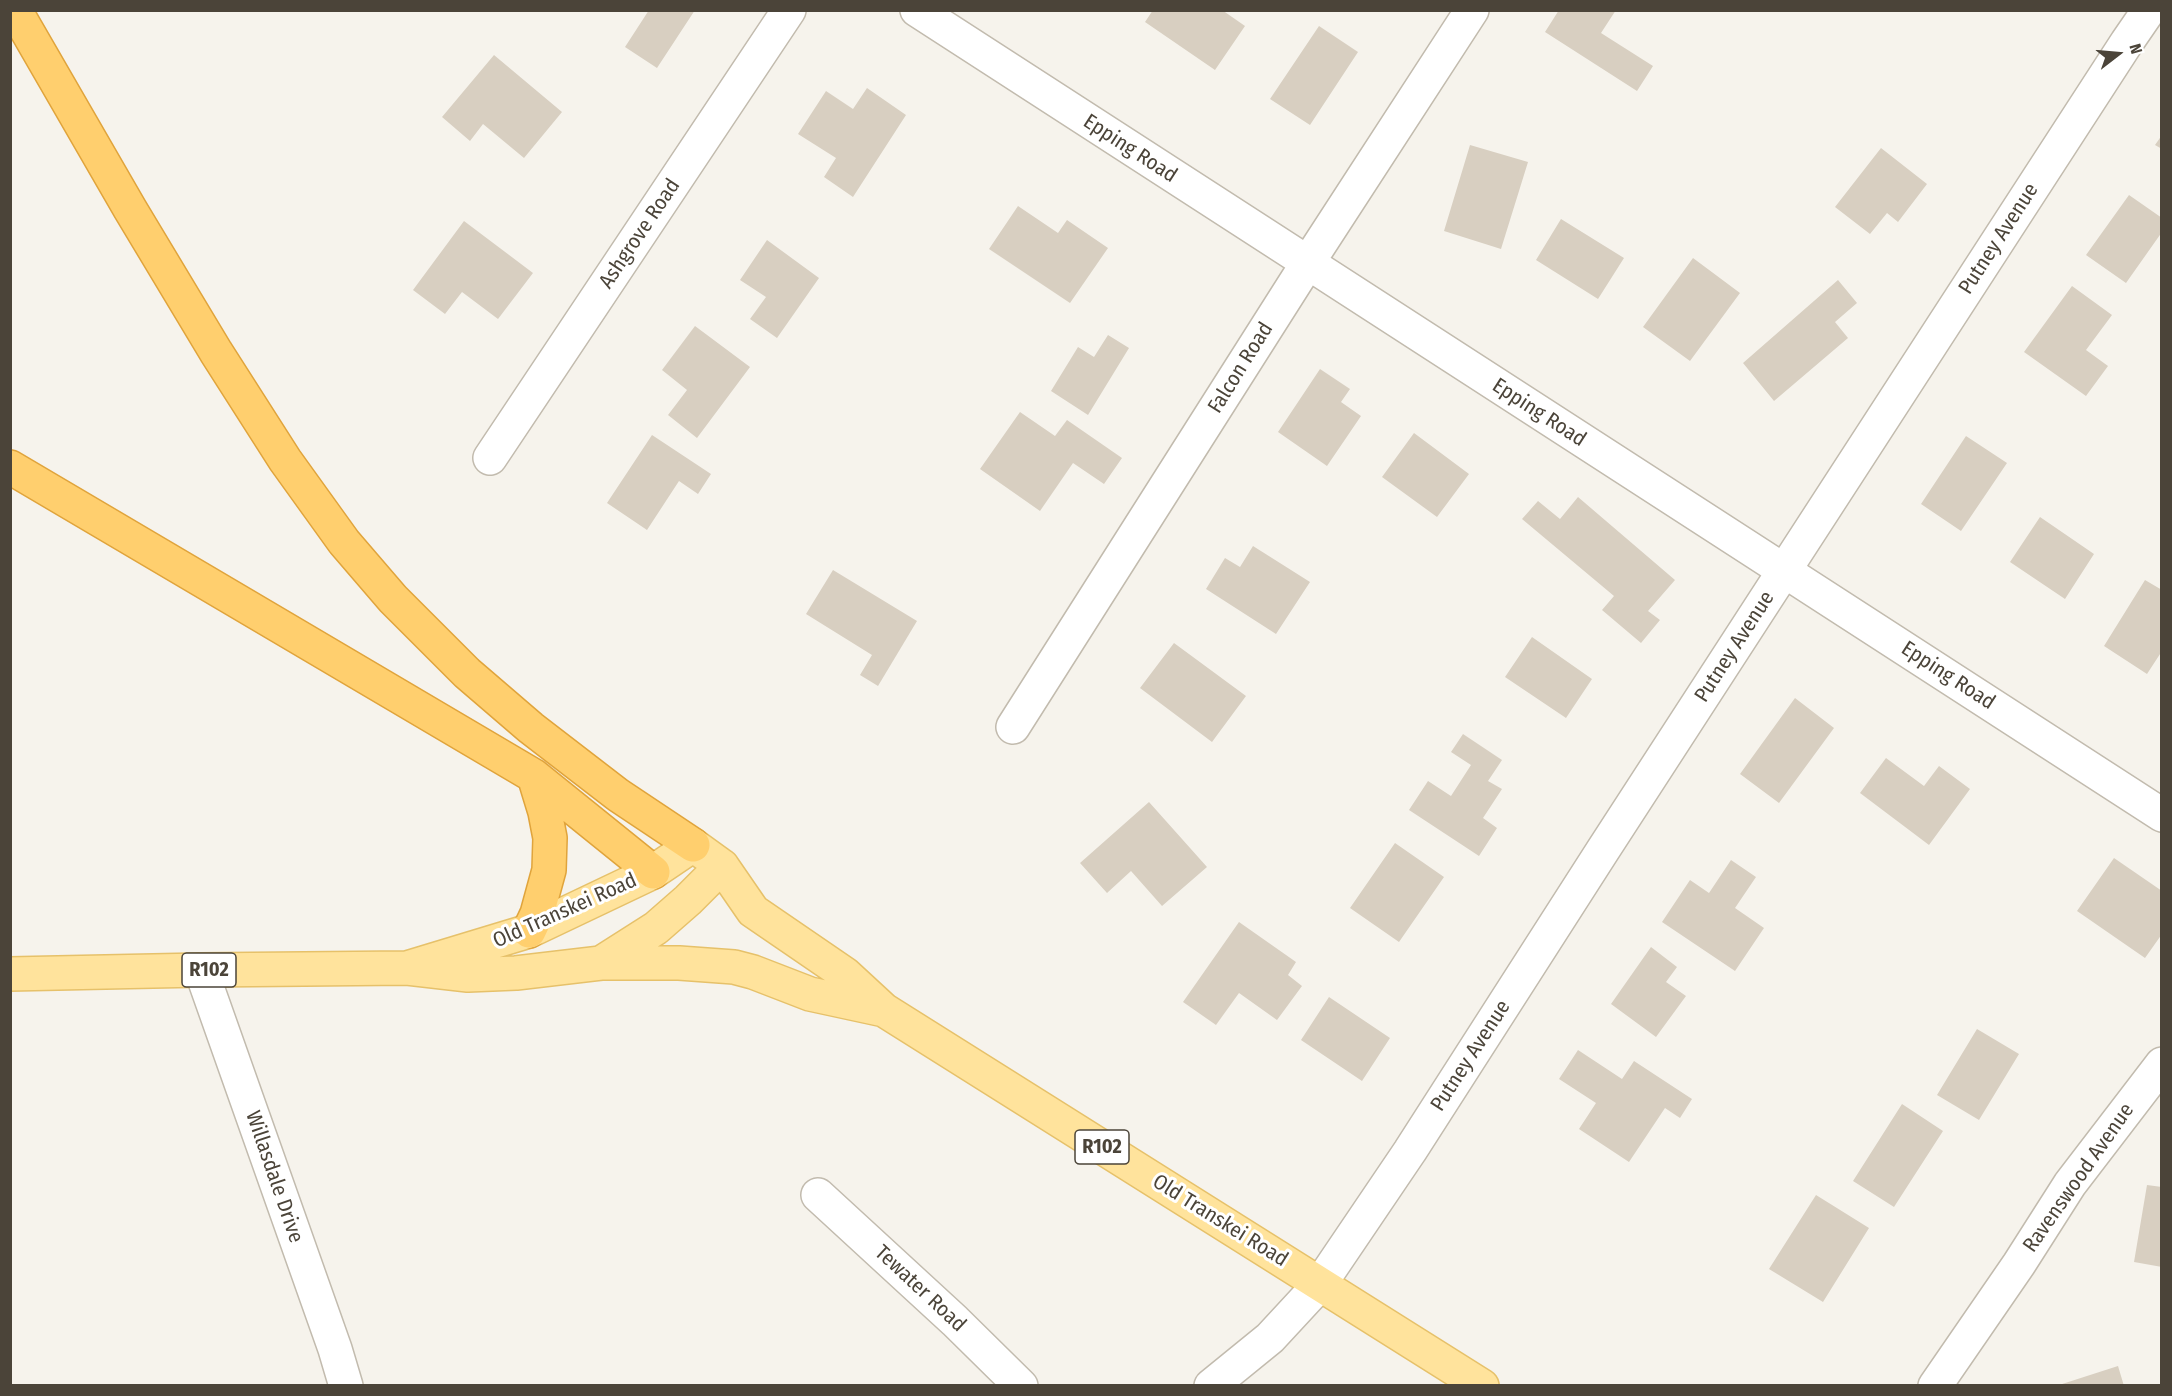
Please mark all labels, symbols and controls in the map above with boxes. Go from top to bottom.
north arrow [2088,24,2148,84]
text: N [2125,42,2146,56]
street label: Epping Road [1078,109,1182,189]
street label: Ashgrove Road [594,174,686,294]
street label: Putney Avenue [1954,179,2044,299]
street label: Falcon Road [1203,318,1279,418]
street label: Epping Road [1487,373,1591,453]
street label: Putney Avenue [1690,587,1780,707]
street label: Epping Road [1896,636,2000,716]
street label: Old Transkei Road [489,868,641,954]
road number: R102 [182,953,236,987]
street label: Putney Avenue [1426,996,1516,1116]
street label: Ravenswood Avenue [2018,1099,2140,1257]
street label: Willasdale Drive [240,1108,308,1246]
road number: R102 [1075,1130,1129,1164]
street label: Old Transkei Road [1148,1169,1292,1273]
street label: Tewater Road [869,1240,971,1338]

